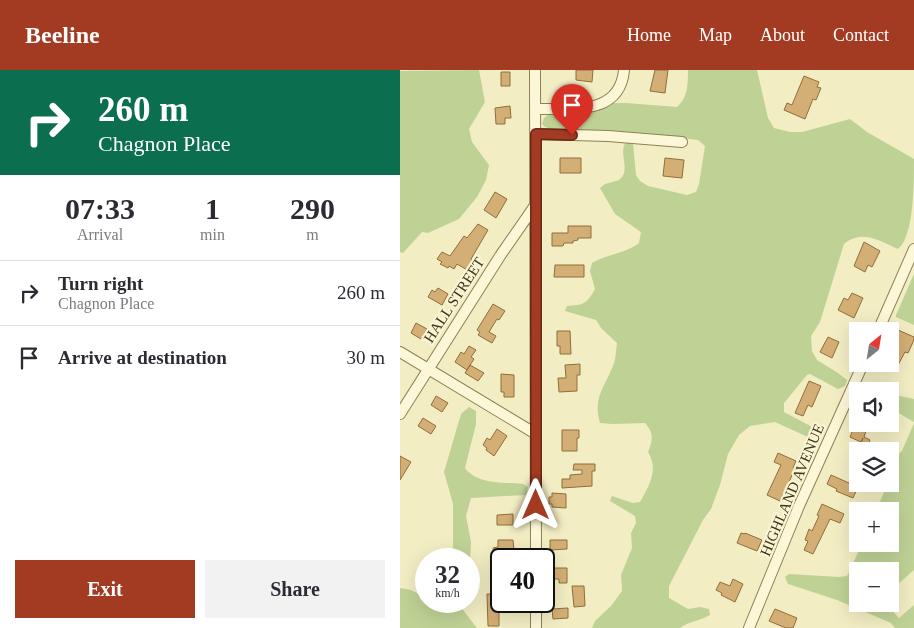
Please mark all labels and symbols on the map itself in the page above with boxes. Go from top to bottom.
pin [551,84,593,135]
street label: HALL STREET [421,254,487,346]
north arrow [849,322,899,372]
street label: HIGHLAND AVENUE [757,422,827,558]
position arrow [509,478,561,530]
speed limit sign: 40 [490,548,555,613]

